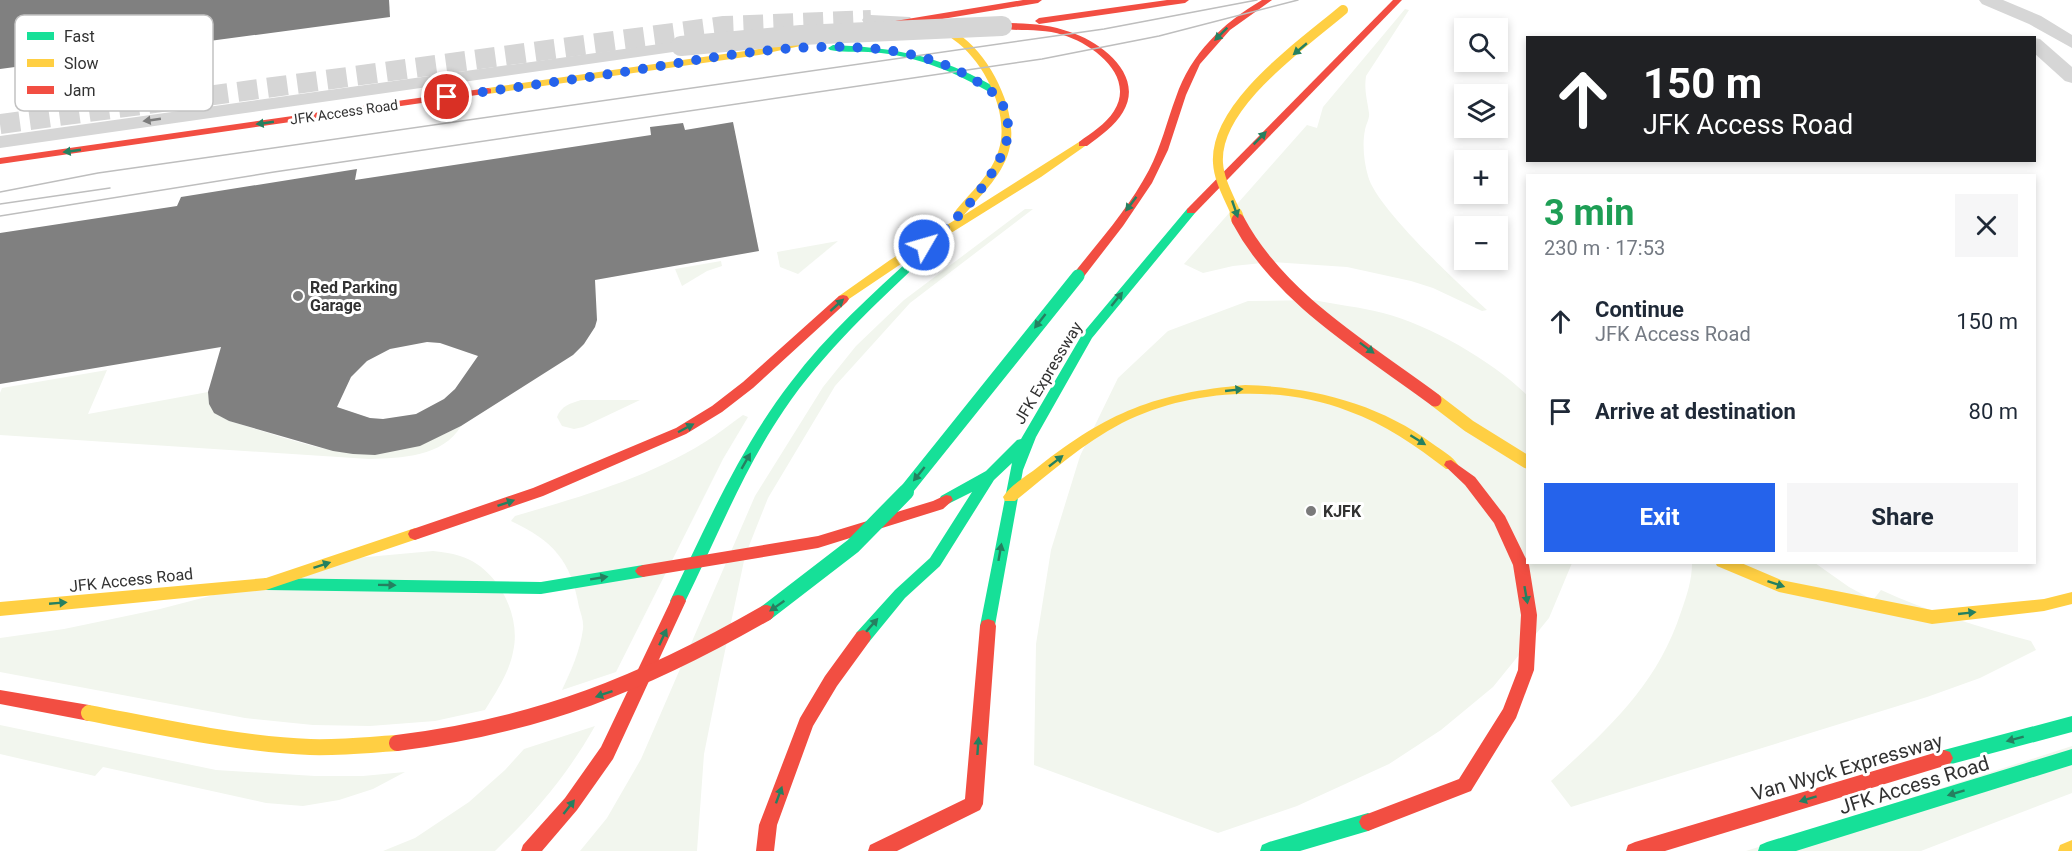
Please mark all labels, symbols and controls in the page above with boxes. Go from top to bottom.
legend [15,15,213,111]
map controls [1454,18,1508,270]
button: search [1454,18,1508,72]
one-way arrow [1214,26,1228,41]
text: Fast [64,27,95,46]
one-way arrow [1293,42,1308,55]
text: Slow [64,54,99,73]
text: 150 m [1643,59,1762,108]
icon: ahead [1544,60,1622,138]
pin [421,71,472,122]
icon: arrive [430,80,463,113]
text: Jam [64,81,96,100]
button: layers [1454,84,1508,138]
street label: JFK Access Road [289,96,399,128]
text: JFK Access Road [1643,109,1853,141]
one-way arrow [142,116,161,125]
one-way arrow [255,119,274,128]
one-way arrow [1253,131,1267,145]
one-way arrow [62,147,81,156]
button: + [1454,150,1508,204]
text: 3 min [1544,192,1635,234]
button: close [1955,194,2018,257]
one-way arrow [1126,197,1138,212]
one-way arrow [1231,200,1241,218]
position arrow [892,213,956,277]
button: − [1454,216,1508,270]
text: 230 m · 17:53 [1544,236,1665,260]
place label: Red Parking Garage [310,278,397,315]
marker: Red Parking Garage [291,289,305,303]
one-way arrow [1110,291,1123,307]
text: Continue [1595,297,1684,322]
one-way arrow [829,299,844,312]
icon: ahead [1544,305,1577,338]
text: 150 m [1956,309,2018,334]
one-way arrow [1034,313,1047,329]
street label: JFK Expressway [1010,318,1086,428]
text: JFK Access Road [1595,322,1751,346]
one-way arrow [1360,342,1375,354]
one-way arrow [1224,385,1243,395]
icon: arrive [1544,395,1577,428]
text: Arrive at destination [1595,399,1796,424]
text: 80 m [1969,399,2018,424]
one-way arrow [678,423,695,433]
one-way arrow [1410,435,1426,446]
one-way arrow [741,452,751,469]
one-way arrow [1048,454,1064,467]
one-way arrow [914,466,926,481]
button: Exit [1544,483,1775,552]
button: Share [1787,483,2018,552]
one-way arrow [497,498,515,508]
place label: KJFK [1323,502,1362,521]
marker: KJFK [1304,504,1318,518]
one-way arrow [996,542,1005,561]
one-way arrow [313,560,331,569]
street label: JFK Access Road [68,564,194,596]
one-way arrow [590,574,609,583]
one-way arrow [1767,580,1785,589]
one-way arrow [378,581,397,590]
one-way arrow [1522,586,1531,605]
one-way arrow [49,599,68,608]
one-way arrow [770,600,786,612]
one-way arrow [1958,608,1977,618]
one-way arrow [866,617,879,633]
one-way arrow [658,629,667,646]
one-way arrow [594,689,612,699]
street label: Van Wyck Expressway [1749,728,1946,806]
one-way arrow [2006,735,2025,745]
one-way arrow [973,736,983,755]
street label: JFK Access Road [1836,751,1992,819]
one-way arrow [775,786,785,804]
one-way arrow [1947,789,1965,798]
one-way arrow [1799,795,1817,804]
one-way arrow [562,800,574,815]

